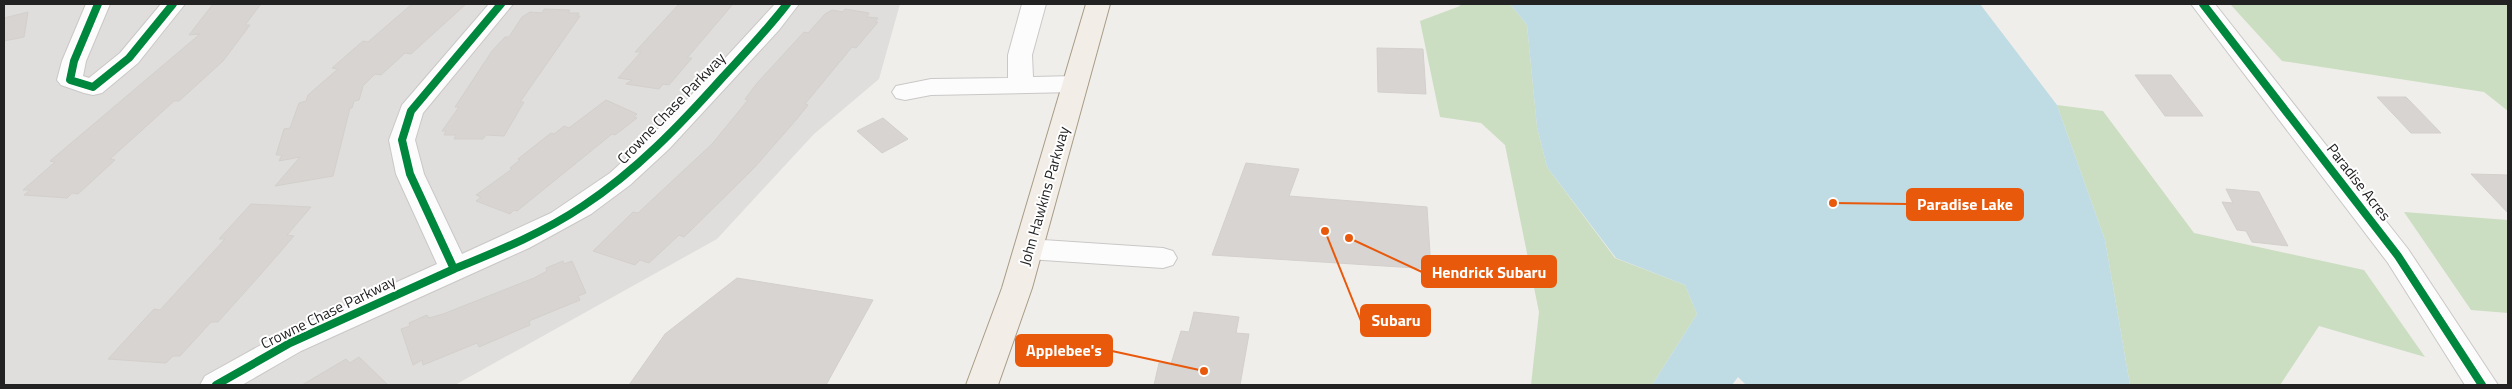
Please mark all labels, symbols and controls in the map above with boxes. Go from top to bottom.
street label: Crowne Chase Parkway [611,47,731,169]
street label: John Hawkins Parkway [1013,124,1075,268]
street label: Paradise Acres [2321,138,2397,226]
callout: Paradise Lake [1907,189,2023,220]
text: Paradise Lake [1917,192,2013,216]
callout: Hendrick Subaru [1422,256,1556,287]
text: Hendrick Subaru [1432,260,1546,284]
street label: Crowne Chase Parkway [257,269,399,355]
callout: Subaru [1361,305,1430,336]
text: Subaru [1371,308,1421,332]
callout: Applebee's [1016,335,1112,366]
text: Applebee's [1026,338,1102,362]

